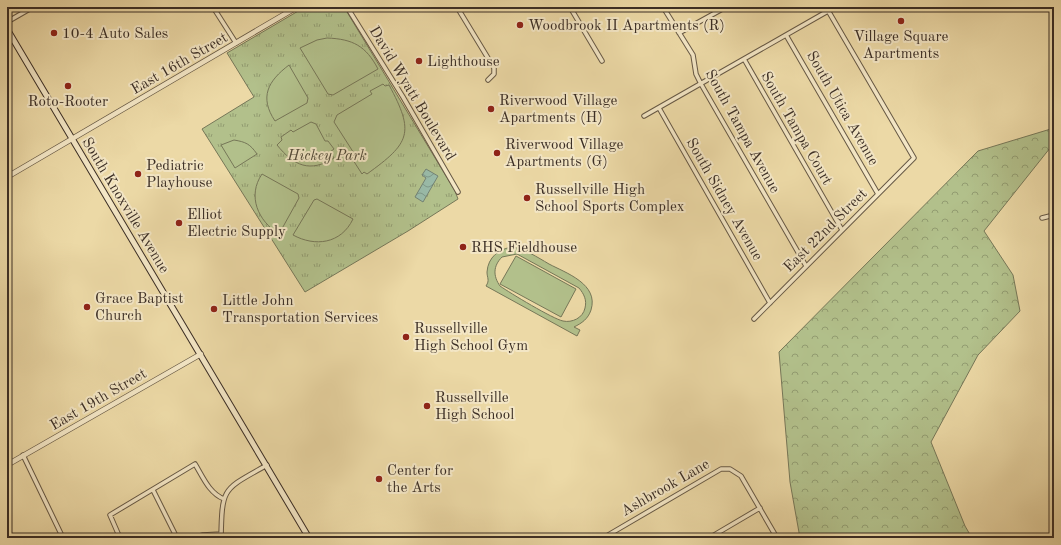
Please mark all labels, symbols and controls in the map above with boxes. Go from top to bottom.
marker: Village Square Apartments [896,16,906,26]
place label: Woodbrook II Apartments (R) [528,19,725,34]
marker: Woodbrook II Apartments (R) [515,20,525,30]
street label: David Wyatt Boulevard [366,24,458,164]
place label: 10-4 Auto Sales [62,27,168,42]
marker: 10-4 Auto Sales [49,28,59,38]
place label: Village Square Apartments [854,30,949,62]
street label: East 16th Street [129,31,230,98]
street label: South Utica Avenue [803,49,881,169]
place label: Lighthouse [427,55,500,70]
marker: Lighthouse [414,56,424,66]
street label: South Tampa Avenue [702,67,782,196]
street label: South Tampa Court [757,70,834,188]
marker: Roto-Rooter [63,81,73,91]
place label: Riverwood Village Apartments (H) [499,94,617,126]
place label: Roto-Rooter [28,95,108,110]
marker: Riverwood Village Apartments (H) [486,104,496,114]
street label: South Knoxville Avenue [78,135,171,276]
street label: South Sidney Avenue [683,136,765,263]
place label: Riverwood Village Apartments (G) [505,138,623,170]
marker: Riverwood Village Apartments (G) [492,148,502,158]
park label: Hickey Park [286,149,367,164]
place label: Pediatric Playhouse [146,159,212,191]
marker: Pediatric Playhouse [133,169,143,179]
place label: Russellville High School Sports Complex [535,183,685,215]
street label: East 22nd Street [782,187,871,276]
marker: Russellville High School Sports Complex [522,193,532,203]
place label: Elliot Electric Supply [187,208,286,240]
marker: Elliot Electric Supply [174,218,184,228]
place label: RHS Fieldhouse [471,241,577,256]
marker: RHS Fieldhouse [458,242,468,252]
place label: Grace Baptist Church [95,292,184,324]
place label: Little John Transportation Services [222,294,378,326]
marker: Grace Baptist Church [82,302,92,312]
marker: Little John Transportation Services [209,304,219,314]
place label: Russellville High School Gym [414,322,528,354]
marker: Russellville High School Gym [401,332,411,342]
street label: East 19th Street [48,367,149,434]
place label: Russellville High School [435,391,514,423]
marker: Russellville High School [422,401,432,411]
street label: Ashbrook Lane [619,457,713,520]
place label: Center for the Arts [387,464,453,496]
marker: Center for the Arts [374,474,384,484]

